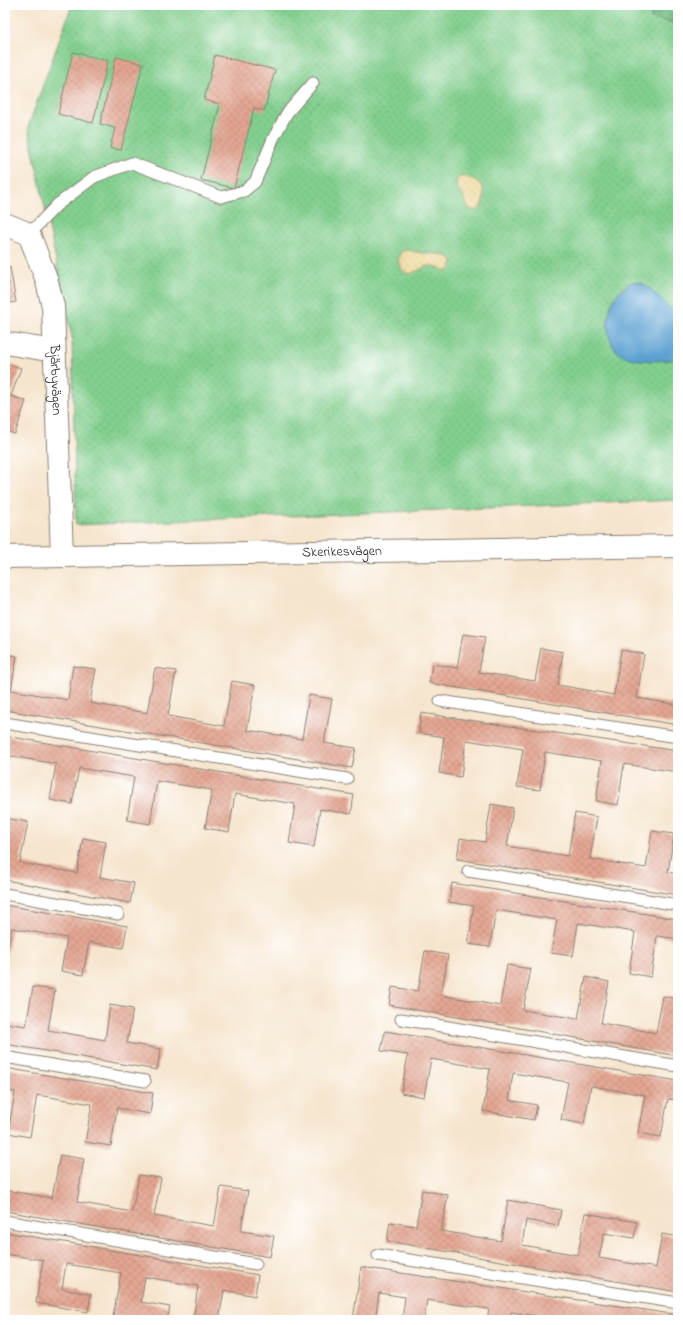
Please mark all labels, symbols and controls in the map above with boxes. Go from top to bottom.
street label: Bjärbyvägen [44,343,67,416]
street label: Skerikesvägen [302,540,382,563]

